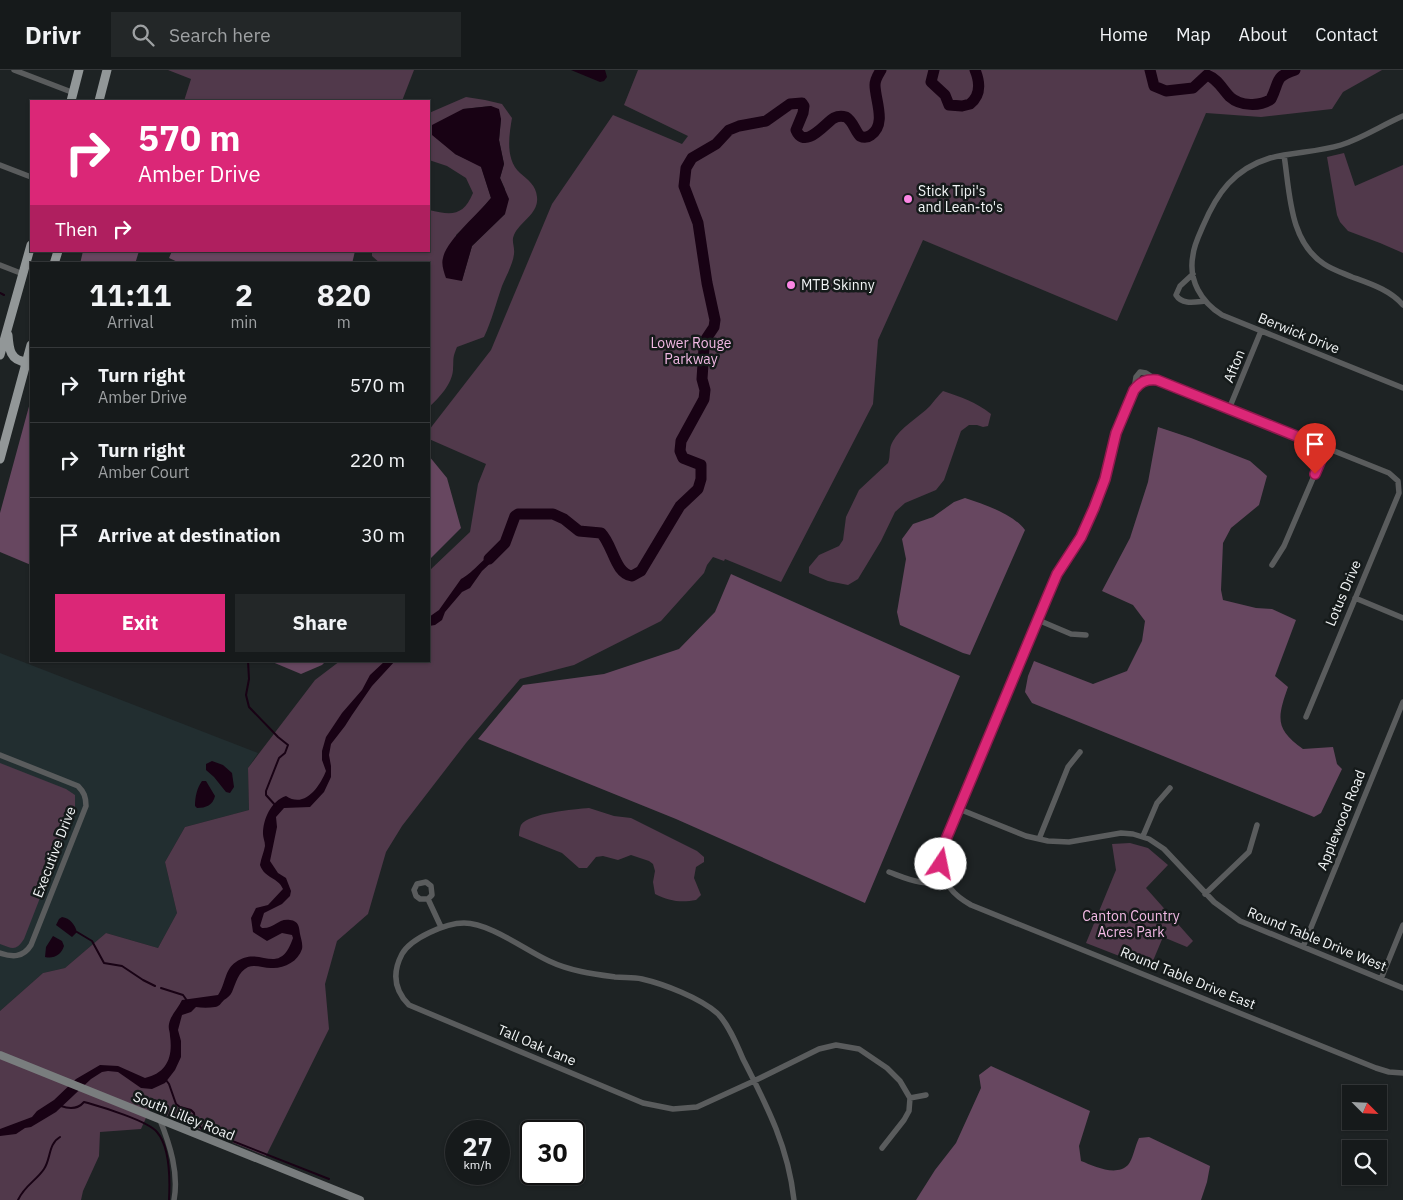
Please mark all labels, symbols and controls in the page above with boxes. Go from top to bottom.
search box [111,12,461,57]
text: Drivr [25,19,81,51]
icon: search [129,21,157,49]
text: Search here [169,23,271,47]
text: Home [1100,23,1148,46]
text: Map [1176,23,1211,46]
text: About [1239,23,1287,46]
text: Contact [1315,23,1378,46]
text: 570 m [138,115,241,161]
icon: right [55,120,120,185]
text: Amber Drive [138,159,260,188]
place label: Stick Tipi's and Lean-to's [918,182,1003,216]
marker: Stick Tipi's and Lean-to's [902,193,914,205]
icon: right [108,215,136,243]
text: Then [55,217,98,241]
text: 11:11 [89,275,171,314]
text: 2 [235,275,253,314]
text: 820 [317,275,371,314]
place label: MTB Skinny [801,276,875,294]
marker: MTB Skinny [785,279,797,291]
street label: Berwick Drive [1256,308,1343,358]
text: Arrival [107,312,154,332]
text: min [230,312,257,332]
text: m [337,312,351,332]
park label: Lower Rouge Parkway [651,334,732,368]
street label: Afton [1219,347,1249,385]
text: Turn right [98,363,185,387]
icon: right [55,371,83,399]
text: 570 m [350,373,405,397]
text: Amber Drive [98,387,187,407]
pin [1294,423,1336,474]
icon: arrive [1301,430,1329,458]
text: Turn right [98,438,185,462]
icon: right [55,446,83,474]
text: 220 m [350,448,405,472]
text: Amber Court [98,462,189,482]
icon: arrive [55,521,83,549]
text: Arrive at destination [98,523,281,547]
text: 30 m [361,523,405,547]
street label: Lotus Drive [1321,557,1365,629]
button: Exit [55,594,225,652]
button: Share [235,594,405,652]
street label: Applewood Road [1313,767,1369,873]
street label: Executive Drive [28,803,80,900]
position arrow [914,837,966,889]
street label: Round Table Drive West [1245,903,1389,975]
park label: Canton Country Acres Park [1082,907,1180,941]
street label: Round Table Drive East [1118,943,1258,1013]
street label: Tall Oak Lane [495,1020,579,1070]
north arrow [1342,1085,1388,1130]
map controls [1342,1085,1387,1185]
street label: South Lilley Road [130,1087,238,1145]
speed limit sign: 30 [520,1120,585,1185]
text: 27 [462,1130,493,1163]
button: search [1342,1140,1387,1185]
text: km/h [463,1157,492,1172]

